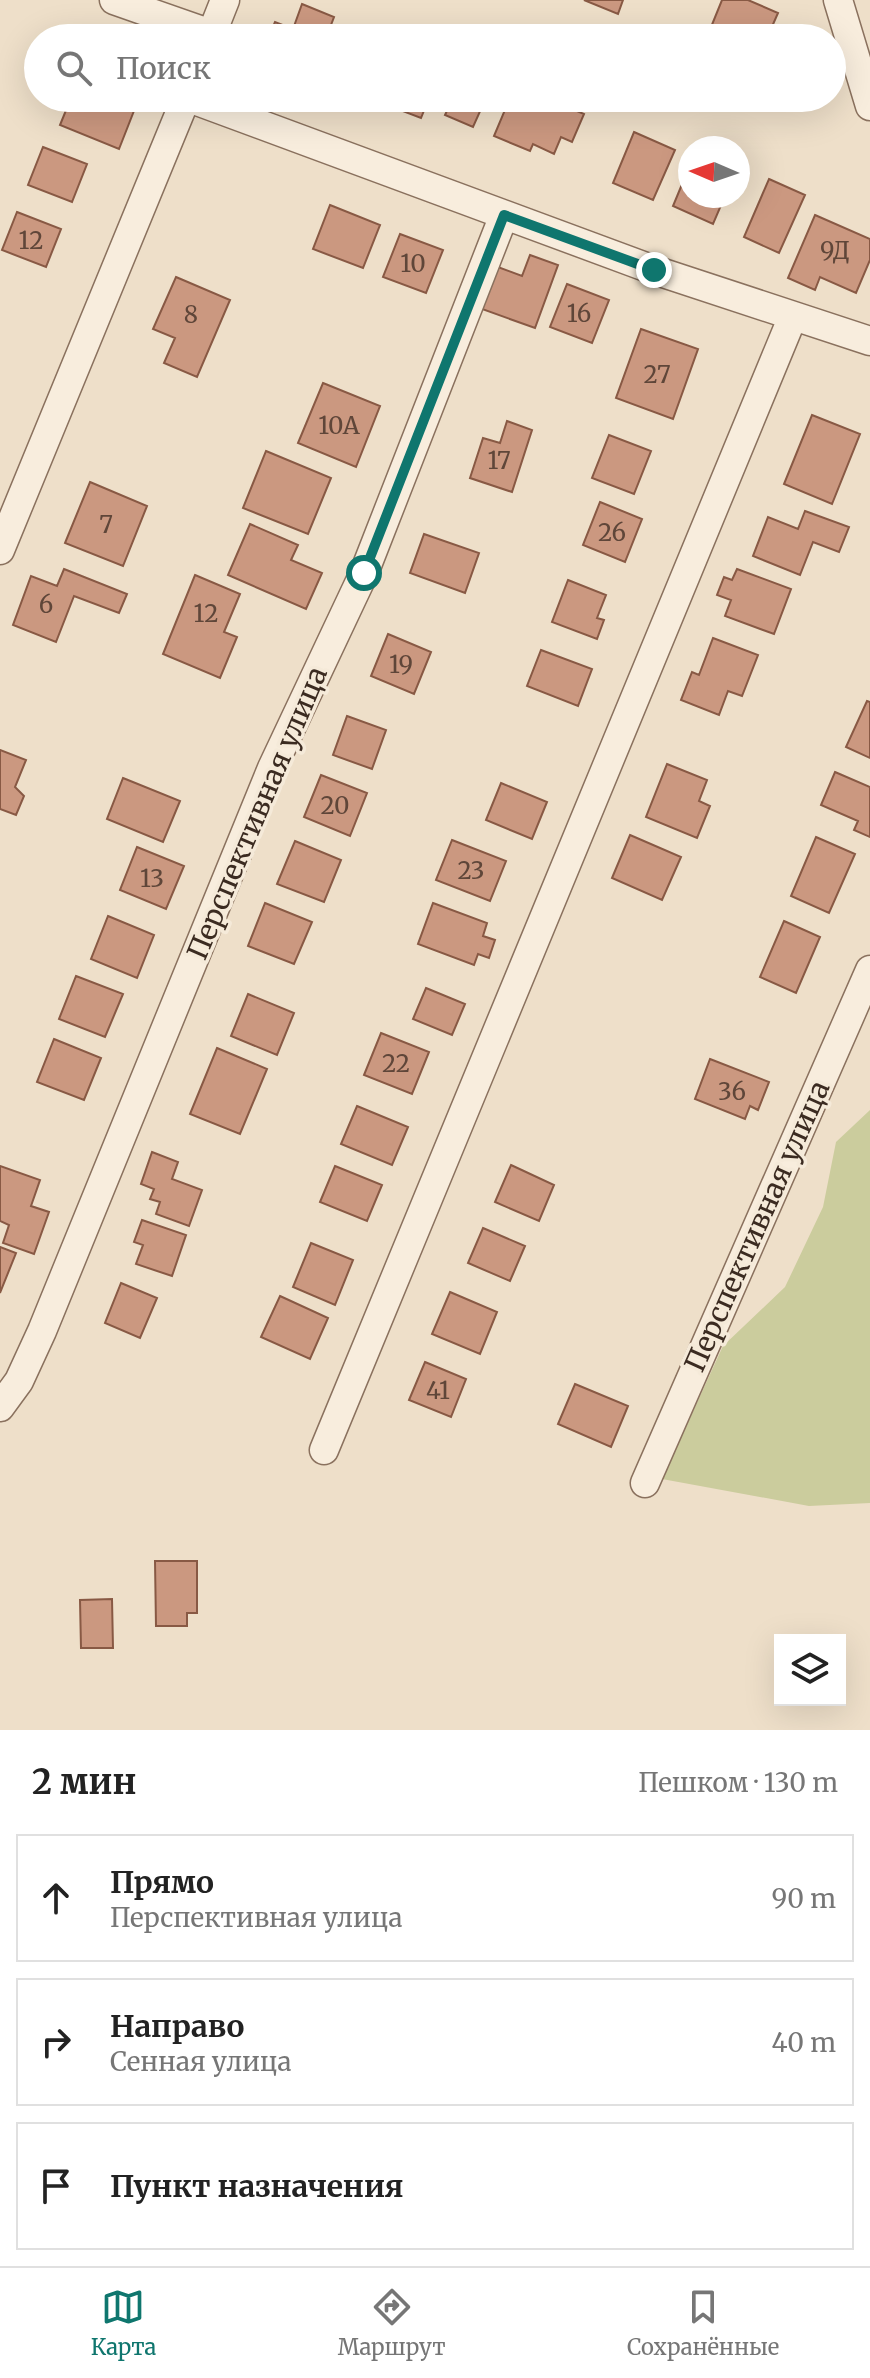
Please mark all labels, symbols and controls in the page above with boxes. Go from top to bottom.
search box [24,24,846,112]
icon: search [52,46,96,90]
text: Поиск [116,49,211,87]
north arrow [678,136,750,208]
house number: 12 [19,225,43,256]
house number: 9Д [820,235,850,266]
house number: 10 [400,248,426,279]
route end [636,252,672,288]
house number: 16 [567,298,591,329]
house number: 8 [184,299,198,330]
house number: 27 [643,359,671,390]
house number: 10А [318,410,361,441]
house number: 17 [487,445,511,476]
house number: 7 [99,509,113,540]
house number: 26 [598,517,626,548]
route start [346,555,382,591]
house number: 6 [39,589,53,620]
house number: 12 [194,598,218,629]
house number: 19 [389,649,413,680]
street label: Перспективная улица [179,661,335,965]
house number: 20 [320,790,350,821]
house number: 23 [457,855,485,886]
house number: 13 [140,863,164,894]
house number: 22 [382,1048,410,1079]
street label: Перспективная улица [677,1075,837,1377]
house number: 36 [718,1076,746,1107]
house number: 41 [426,1375,450,1406]
map controls [774,1634,846,1706]
button: layers [774,1634,846,1706]
text: 2 мин [32,1761,136,1803]
text: Пешком · 130 m [638,1766,838,1799]
text: Прямо [110,1863,214,1901]
icon: ahead [34,1876,78,1920]
text: 90 m [772,1882,836,1915]
text: Перспективная улица [110,1901,402,1934]
text: Направо [110,2007,244,2045]
icon: right [34,2020,78,2064]
text: 40 m [772,2026,836,2059]
text: Сенная улица [110,2045,291,2078]
icon: arrive [34,2164,78,2208]
text: Пункт назначения [110,2167,404,2205]
tab: Карта [91,2285,156,2361]
tab: Маршрут [338,2285,446,2361]
tab: Сохранённые [627,2285,779,2361]

